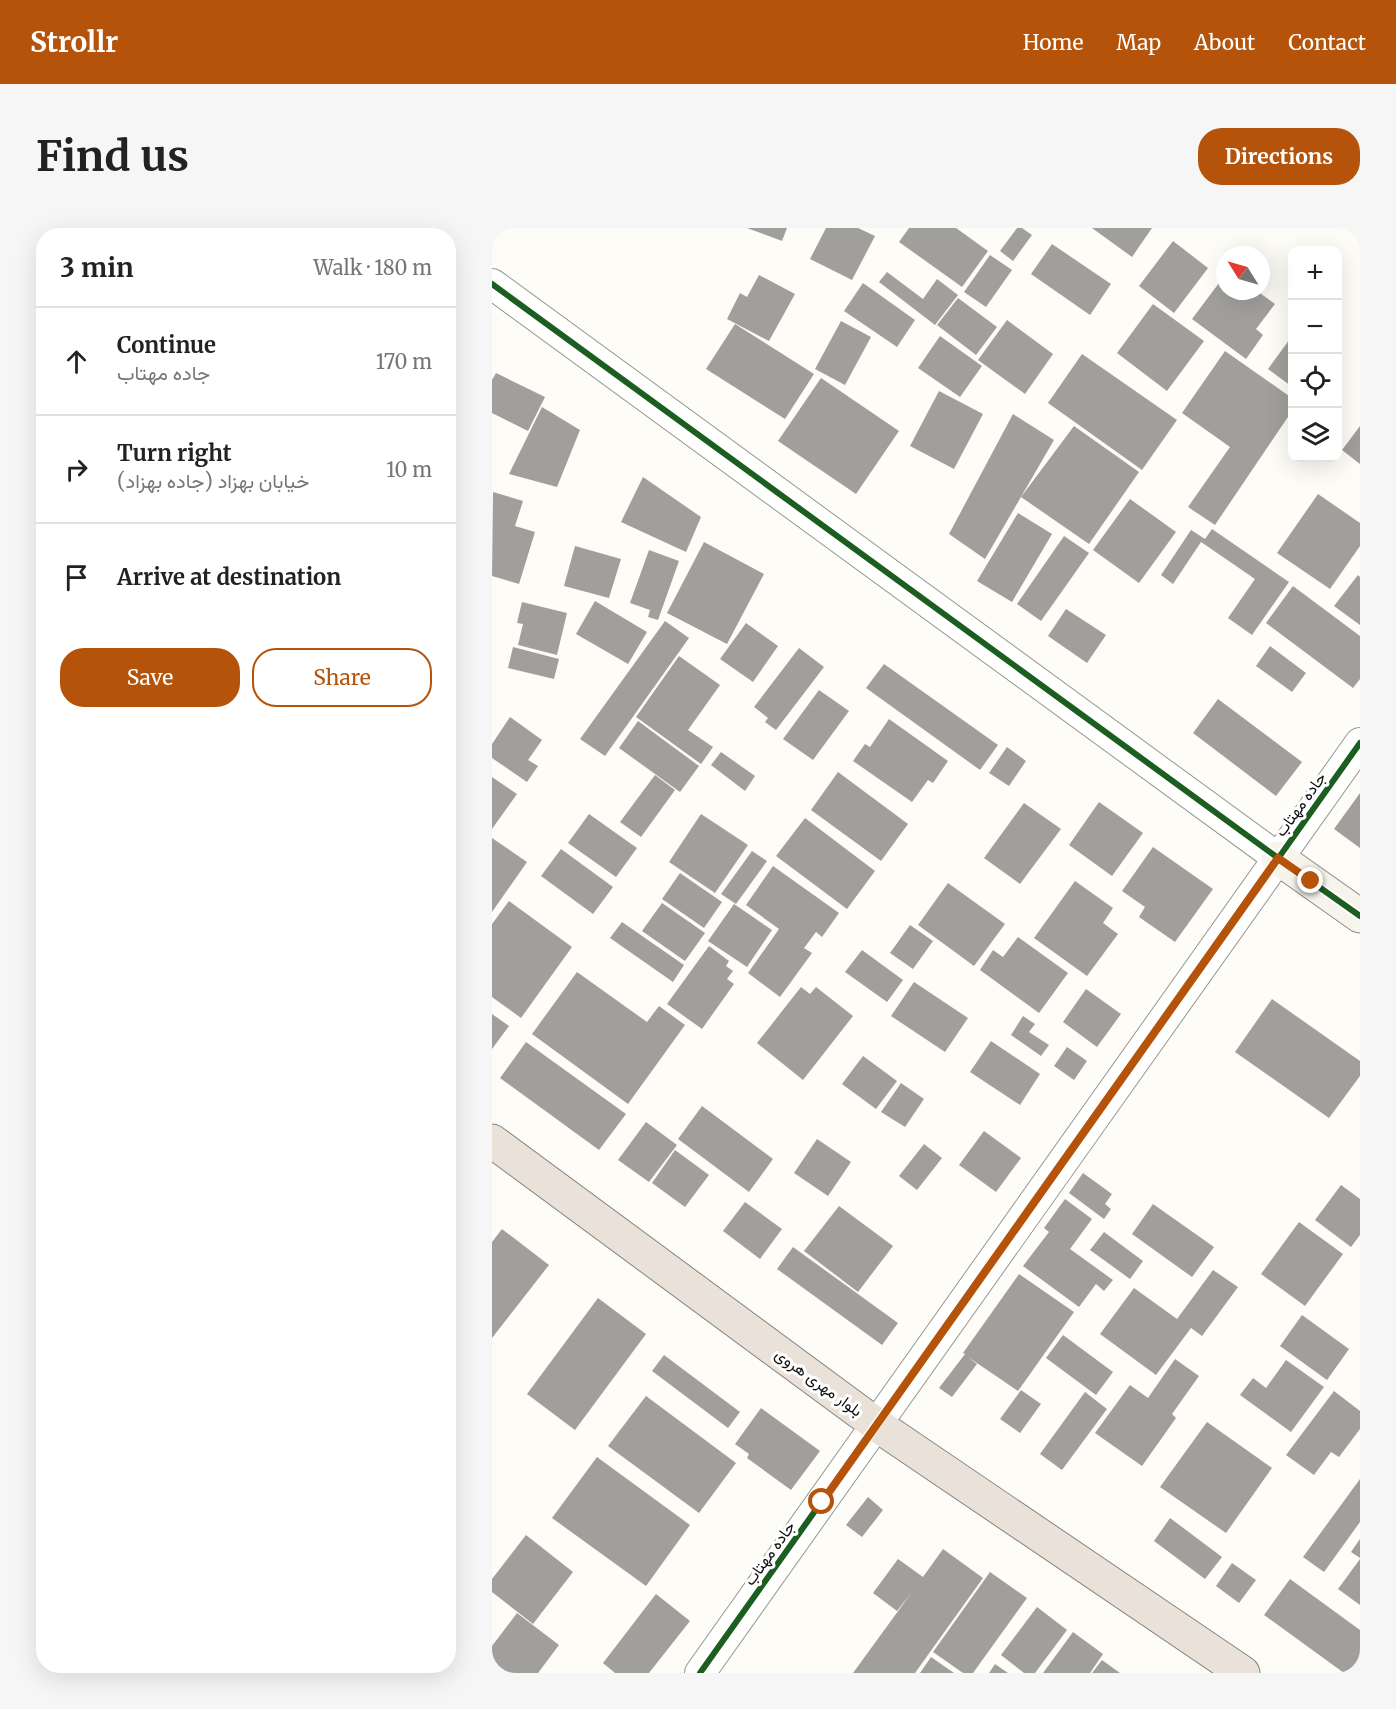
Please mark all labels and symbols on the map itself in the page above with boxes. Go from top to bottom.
north arrow [1216,246,1270,300]
street label: جاده مهتاب [1270,768,1331,841]
route end [1297,867,1323,893]
street label: بلوار مهری هروی [771,1344,867,1421]
route start [808,1488,834,1514]
street label: جاده مهتاب [739,1517,800,1590]

